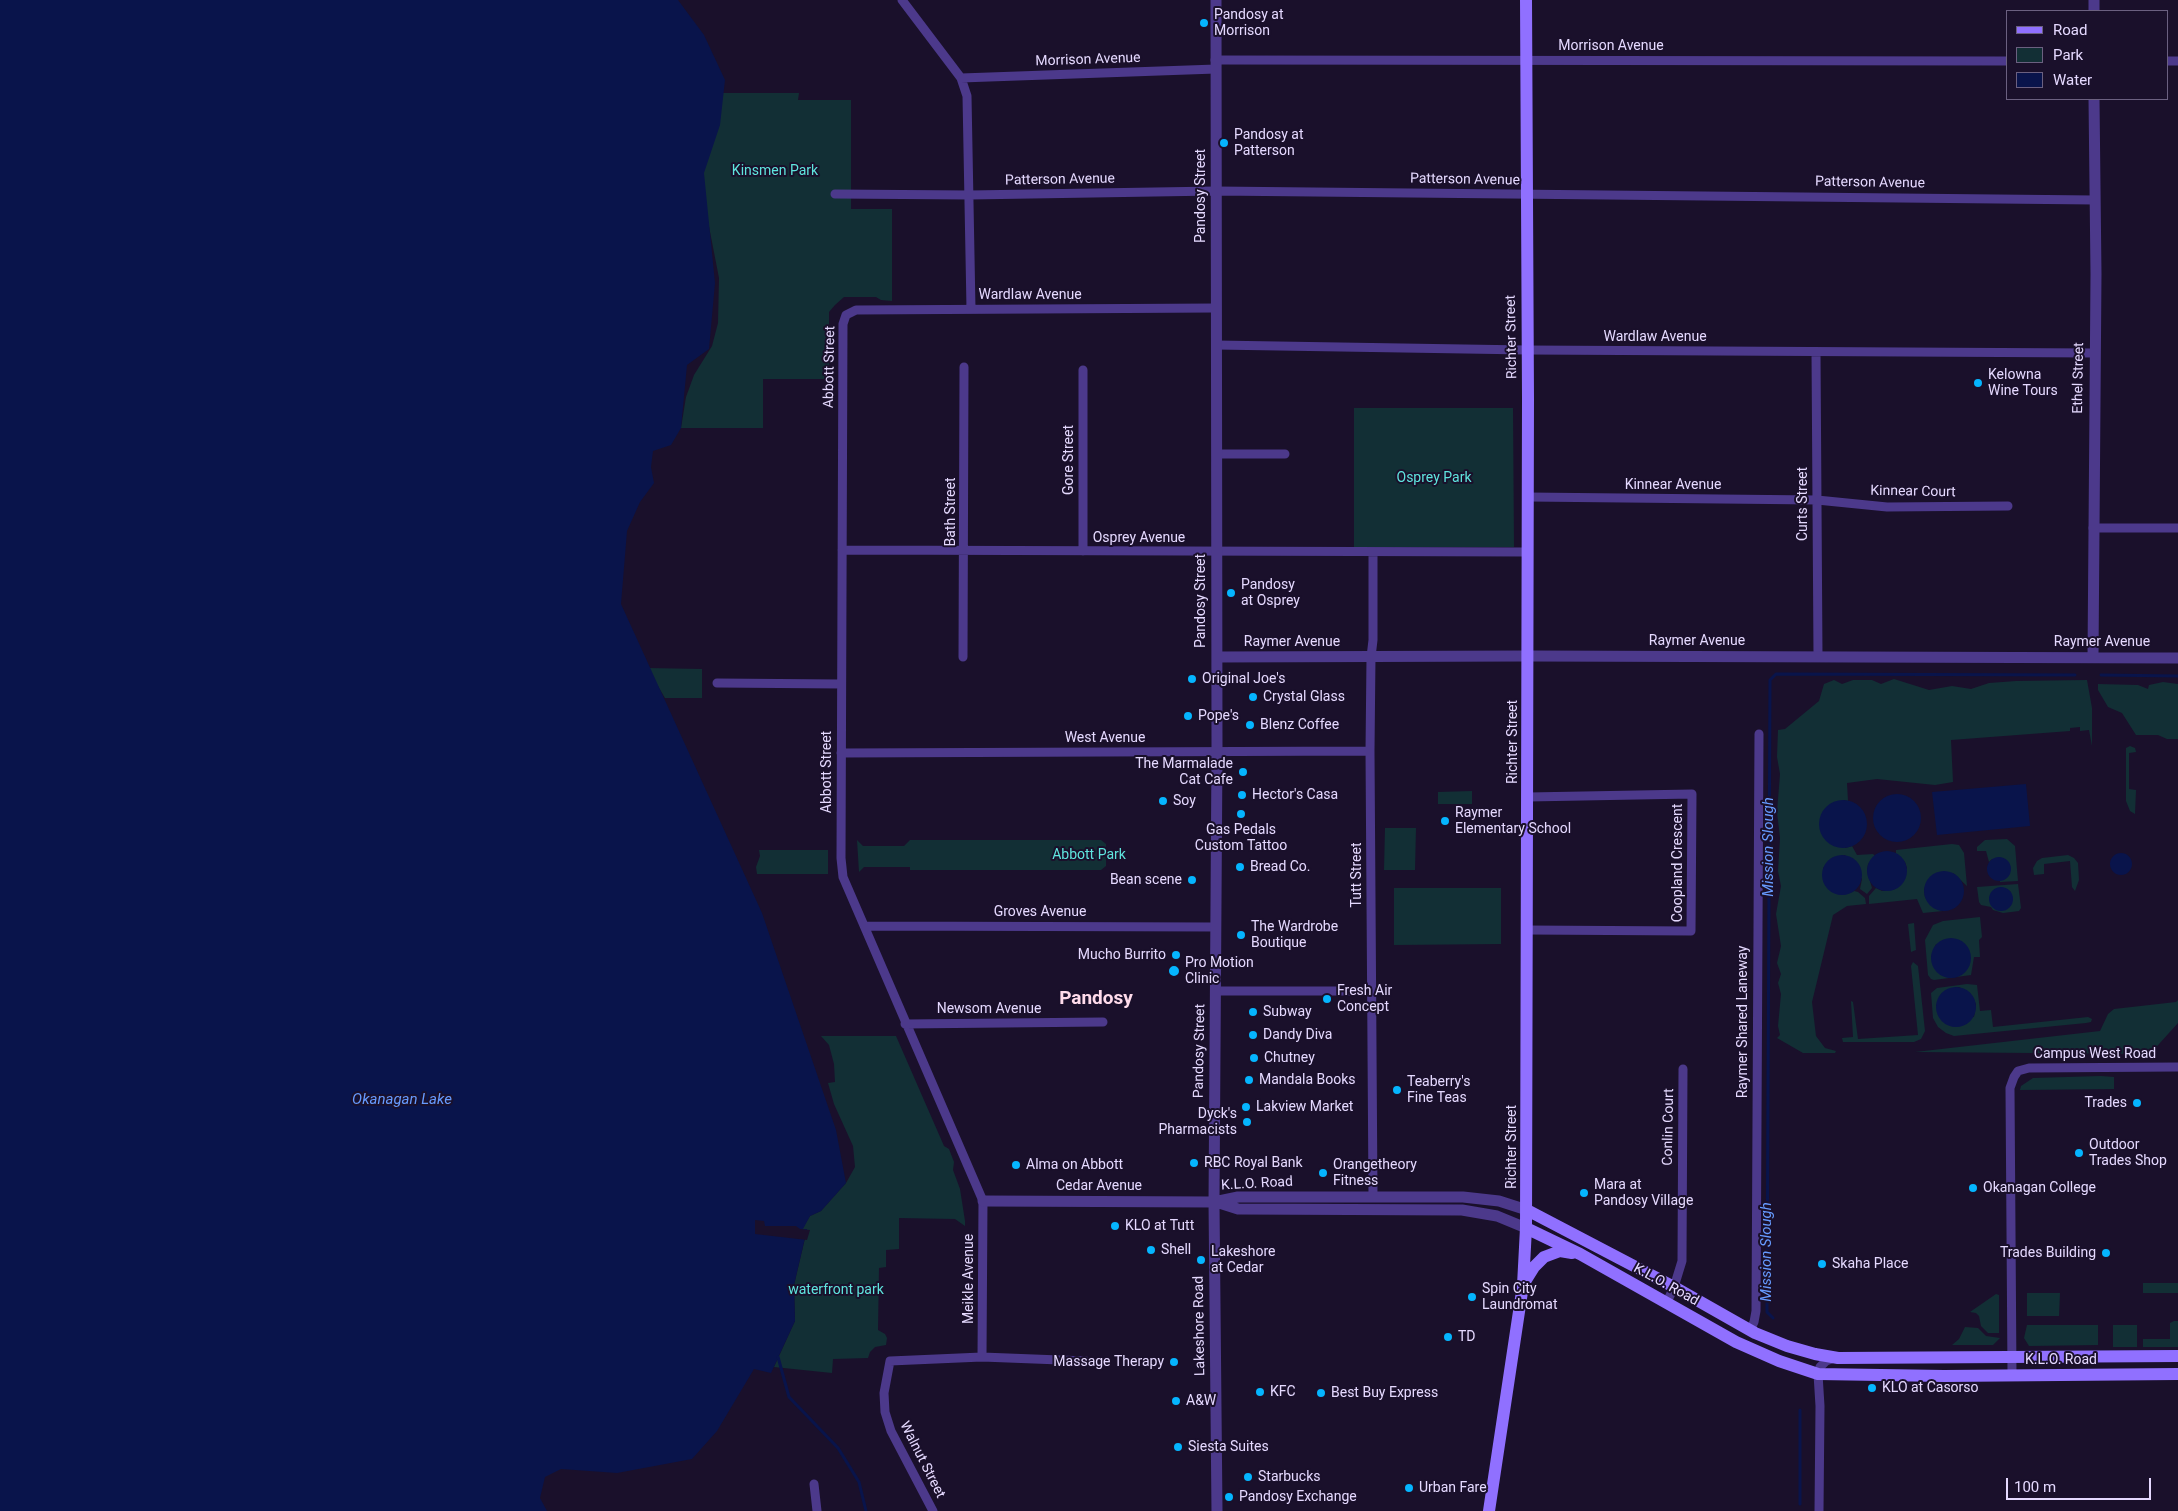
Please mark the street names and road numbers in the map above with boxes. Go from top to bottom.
street label: Morrison Avenue [1558,38,1664,54]
street label: Morrison Avenue [1035,50,1141,70]
street label: Pandosy Street [1193,149,1209,243]
street label: Patterson Avenue [1005,171,1115,189]
street label: Patterson Avenue [1410,171,1520,189]
street label: Patterson Avenue [1815,174,1925,192]
street label: Wardlaw Avenue [978,287,1082,303]
street label: Richter Street [1503,295,1521,379]
street label: Abbott Street [821,326,839,408]
street label: Wardlaw Avenue [1603,329,1707,345]
street label: Ethel Street [2070,342,2088,414]
street label: Gore Street [1061,425,1077,495]
street label: Curts Street [1795,467,1811,541]
street label: Bath Street [943,477,959,547]
street label: Kinnear Avenue [1625,477,1721,493]
street label: Kinnear Court [1870,483,1956,501]
street label: Osprey Avenue [1093,530,1185,546]
street label: Pandosy Street [1193,554,1209,648]
street label: Raymer Avenue [1649,633,1745,649]
street label: Raymer Avenue [1244,634,1340,650]
street label: Raymer Avenue [2054,634,2150,650]
street label: Richter Street [1505,700,1521,784]
street label: West Avenue [1065,730,1145,746]
street label: Abbott Street [819,731,835,813]
street label: Coopland Crescent [1670,804,1686,922]
street label: Tutt Street [1349,843,1365,907]
street label: Groves Avenue [994,904,1086,920]
street label: Raymer Shared Laneway [1735,946,1751,1098]
street label: Newsom Avenue [937,1001,1041,1017]
street label: Pandosy Street [1191,1004,1209,1098]
street label: Campus West Road [2034,1046,2156,1062]
street label: Conlin Court [1660,1088,1678,1166]
street label: Richter Street [1504,1105,1520,1189]
street label: K.L.O. Road [1221,1174,1293,1194]
street label: Cedar Avenue [1056,1178,1142,1194]
street label: Meikle Avenue [961,1234,977,1324]
street label: K.L.O. Road [1630,1260,1702,1310]
street label: Lakeshore Road [1191,1276,1209,1376]
street label: K.L.O. Road [2025,1352,2097,1368]
street label: Walnut Street [896,1419,948,1501]

